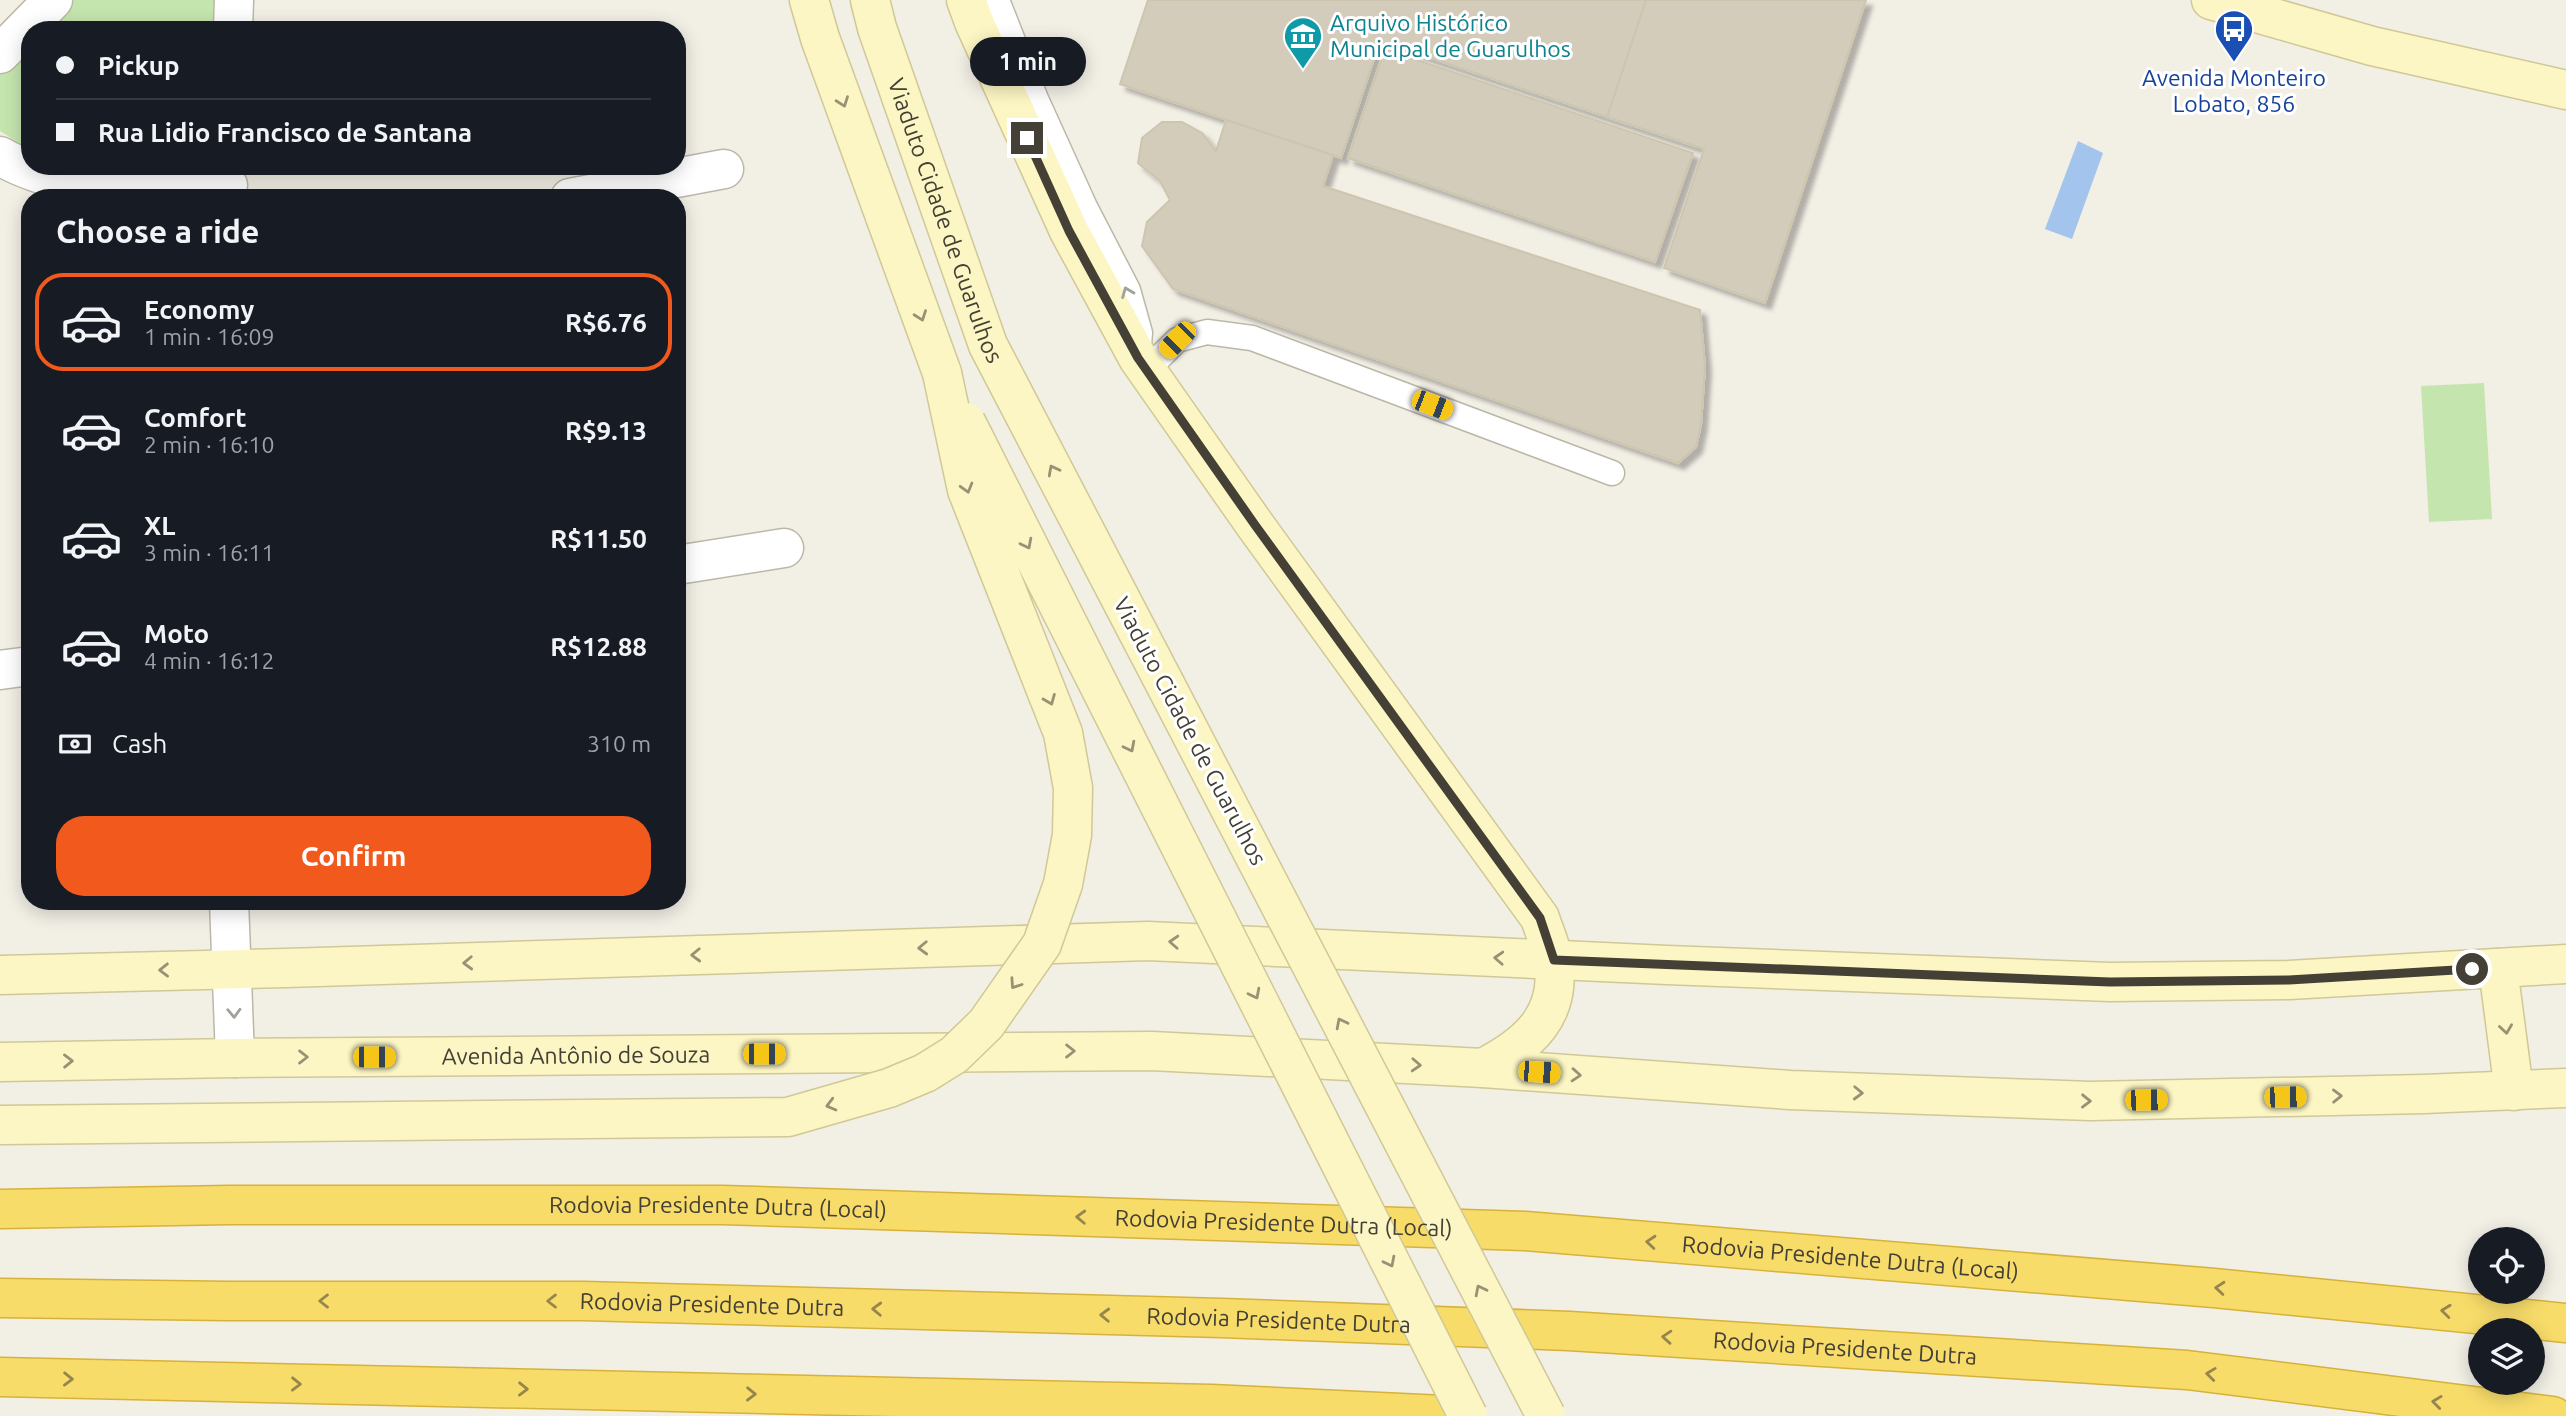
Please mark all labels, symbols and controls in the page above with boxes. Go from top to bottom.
bus stop icon: Avenida Monteiro Lobato, 856 [2213,8,2255,63]
place label: Arquivo Histórico Municipal de Guarulhos [1330,10,1571,61]
museum icon: Arquivo Histórico Municipal de Guarulhos [1282,15,1324,70]
callout: 1 min [969,37,1085,86]
text: 1 min [999,49,1057,74]
text: Pickup [98,51,180,80]
place label: Avenida Monteiro Lobato, 856 [2142,65,2326,116]
street label: Viaduto Cidade de Guarulhos [884,75,1008,367]
one-way arrow [835,95,849,107]
text: Rua Lidio Francisco de Santana [98,118,472,147]
route end [1011,122,1043,154]
text: Choose a ride [56,213,259,249]
one-way arrow [1122,287,1136,299]
icon: car [60,291,123,354]
text: Economy [144,295,254,324]
text: R$6.76 [565,308,647,337]
one-way arrow [912,309,926,321]
car [1155,318,1200,362]
text: 1 min · 16:09 [144,324,275,349]
car [1409,388,1456,422]
icon: car [60,399,123,462]
text: Comfort [144,403,247,432]
text: R$9.13 [565,416,647,445]
text: 2 min · 16:10 [144,432,275,457]
one-way arrow [1047,464,1061,477]
one-way arrow [959,481,973,493]
icon: car [60,507,123,570]
text: XL [144,511,175,540]
text: R$11.50 [550,524,647,553]
one-way arrow [1019,537,1033,549]
text: 3 min · 16:11 [144,540,275,565]
street label: Viaduto Cidade de Guarulhos [1109,593,1272,869]
icon: car [60,615,123,678]
text: Moto [144,619,209,648]
text: R$12.88 [550,632,647,661]
text: 4 min · 16:12 [144,648,275,673]
one-way arrow [1041,693,1055,705]
icon: cash [56,725,94,763]
text: Cash [112,729,167,758]
text: 310 m [587,731,651,756]
one-way arrow [1122,740,1135,752]
button: Confirm [56,816,651,896]
one-way arrow [1168,935,1179,950]
one-way arrow [918,941,929,956]
one-way arrow [690,948,701,963]
one-way arrow [1493,950,1504,965]
route start [2456,953,2488,985]
one-way arrow [463,955,474,970]
one-way arrow [158,963,169,978]
one-way arrow [1011,976,1023,989]
one-way arrow [1246,986,1260,999]
one-way arrow [226,1008,241,1019]
one-way arrow [1336,1018,1350,1030]
one-way arrow [2498,1023,2513,1035]
street label: Avenida Antônio de Souza [442,1041,710,1068]
car [744,1044,786,1065]
one-way arrow [1065,1044,1076,1059]
car [354,1047,396,1068]
one-way arrow [298,1050,309,1065]
one-way arrow [63,1053,74,1069]
one-way arrow [1410,1057,1421,1072]
car [1518,1060,1561,1084]
one-way arrow [1571,1067,1582,1082]
one-way arrow [1853,1085,1864,1100]
car [2264,1086,2307,1108]
one-way arrow [2332,1088,2343,1103]
car [2125,1089,2168,1111]
one-way arrow [2080,1093,2091,1108]
one-way arrow [825,1097,837,1111]
street label: Rodovia Presidente Dutra (Local) [549,1192,887,1223]
street label: Rodovia Presidente Dutra (Local) [1114,1205,1453,1242]
one-way arrow [1076,1209,1087,1224]
map controls [2468,1227,2545,1395]
button: locate [2468,1227,2545,1304]
street label: Rodovia Presidente Dutra (Local) [1681,1231,2020,1285]
one-way arrow [1645,1235,1656,1250]
one-way arrow [1382,1255,1396,1267]
one-way arrow [2214,1281,2225,1296]
one-way arrow [1475,1285,1489,1297]
street label: Rodovia Presidente Dutra [579,1288,845,1320]
one-way arrow [319,1293,329,1309]
one-way arrow [546,1293,557,1309]
one-way arrow [871,1301,882,1317]
street label: Rodovia Presidente Dutra [1146,1303,1411,1337]
one-way arrow [2440,1303,2452,1318]
one-way arrow [1099,1307,1109,1323]
button: layers [2468,1318,2545,1395]
street label: Rodovia Presidente Dutra [1712,1327,1978,1369]
one-way arrow [1661,1330,1672,1345]
one-way arrow [2205,1366,2217,1381]
one-way arrow [63,1371,74,1387]
one-way arrow [290,1376,301,1391]
one-way arrow [518,1381,529,1396]
one-way arrow [745,1386,756,1401]
one-way arrow [2431,1394,2443,1409]

